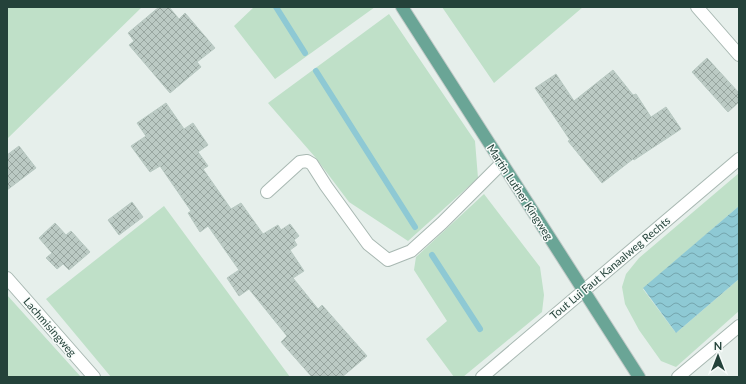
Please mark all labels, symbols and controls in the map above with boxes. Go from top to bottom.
street label: Martin Luther Kingweg [485,142,556,242]
street label: Tout Lui Faut Kanaalweg Rechts [547,213,673,322]
street label: Lachmisingweg [21,295,80,359]
north arrow [698,336,738,376]
text: N [714,339,722,352]

